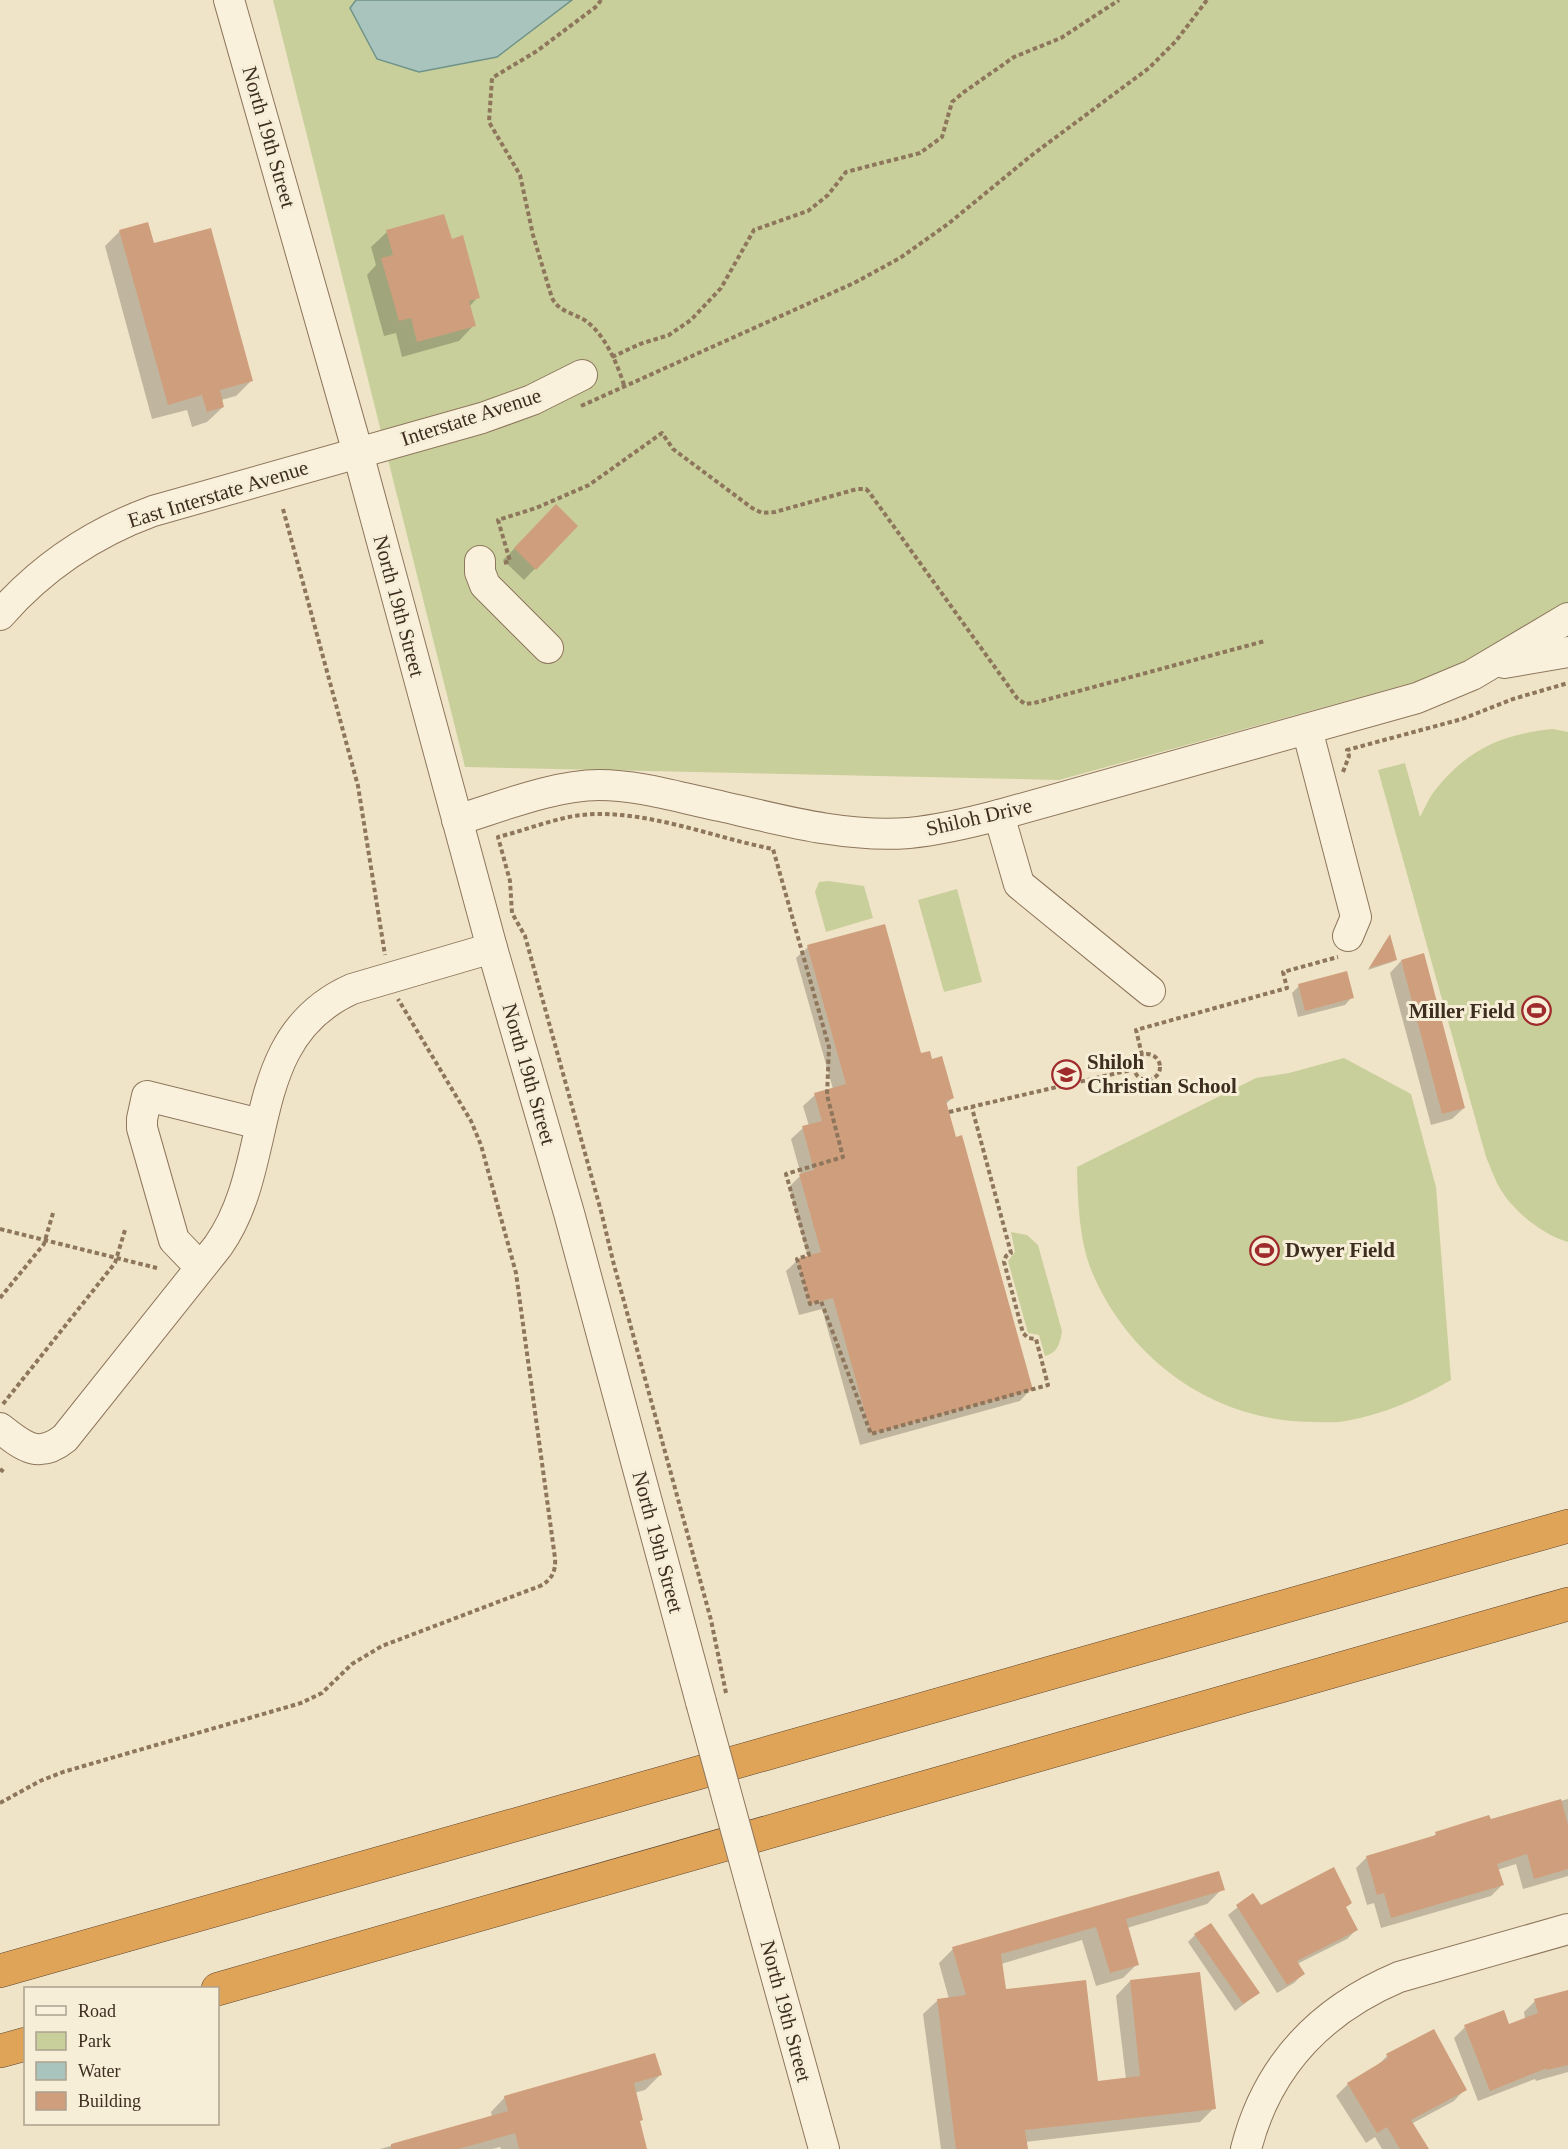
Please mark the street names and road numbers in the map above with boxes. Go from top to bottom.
street label: North 19th Street [237,64,301,211]
street label: Interstate Avenue [398,383,544,451]
street label: East Interstate Avenue [125,455,311,533]
street label: North 19th Street [369,532,430,680]
street label: Shiloh Drive [924,793,1034,841]
street label: North 19th Street [497,1001,561,1148]
street label: North 19th Street [628,1468,689,1616]
street label: North 19th Street [756,1937,817,2085]

